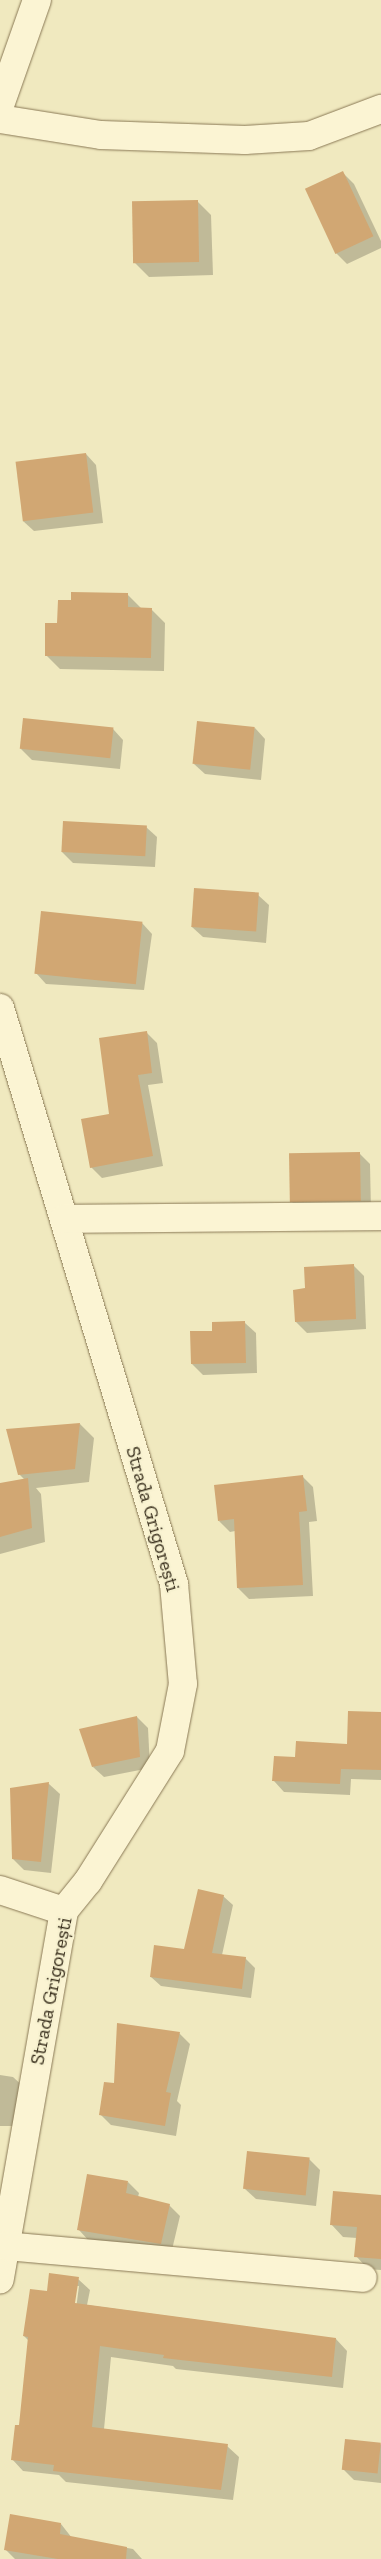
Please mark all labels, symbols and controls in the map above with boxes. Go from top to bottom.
street label: Strada Grigorești [121,1444,185,1594]
street label: Strada Grigorești [25,1915,77,2067]

